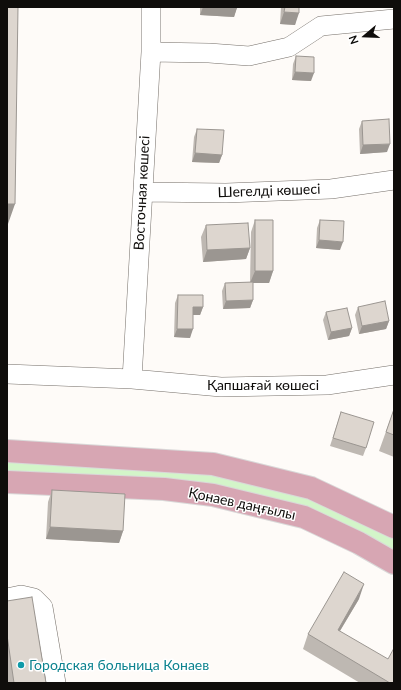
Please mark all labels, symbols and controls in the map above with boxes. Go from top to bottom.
north arrow [345,16,385,56]
text: N [346,34,361,46]
street label: Восточная көшесі [131,135,153,251]
street label: Шегелді көшесі [217,181,321,201]
street label: Қапшағай көшесі [207,377,319,393]
street label: Қонаев даңғылы [187,484,297,524]
place label: Городская больница Конаев [29,657,209,673]
marker: Городская больница Конаев [16,660,26,670]

